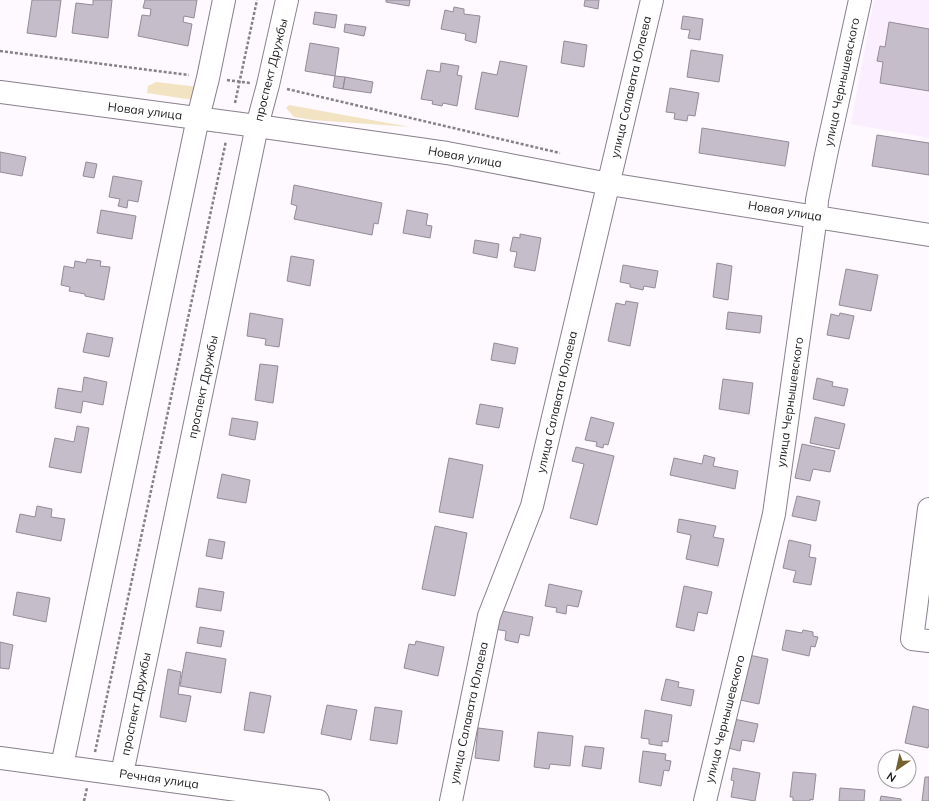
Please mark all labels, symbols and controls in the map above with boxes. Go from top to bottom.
street label: улица Салавата Юлаева [607,14,654,159]
street label: улица Чернышевского [821,16,863,148]
street label: проспект Дружбы [251,17,291,123]
street label: Новая улица [107,98,183,123]
street label: Новая улица [427,143,503,170]
street label: Новая улица [747,197,823,224]
street label: улица Салавата Юлаева [533,329,580,474]
street label: проспект Дружбы [184,334,221,440]
street label: улица Чернышевского [773,336,806,468]
street label: улица Салавата Юлаева [446,640,491,785]
street label: проспект Дружбы [117,651,154,757]
street label: улица Чернышевского [701,653,748,784]
north arrow [877,749,917,789]
street label: Речная улица [118,765,200,792]
text: N [884,769,899,785]

